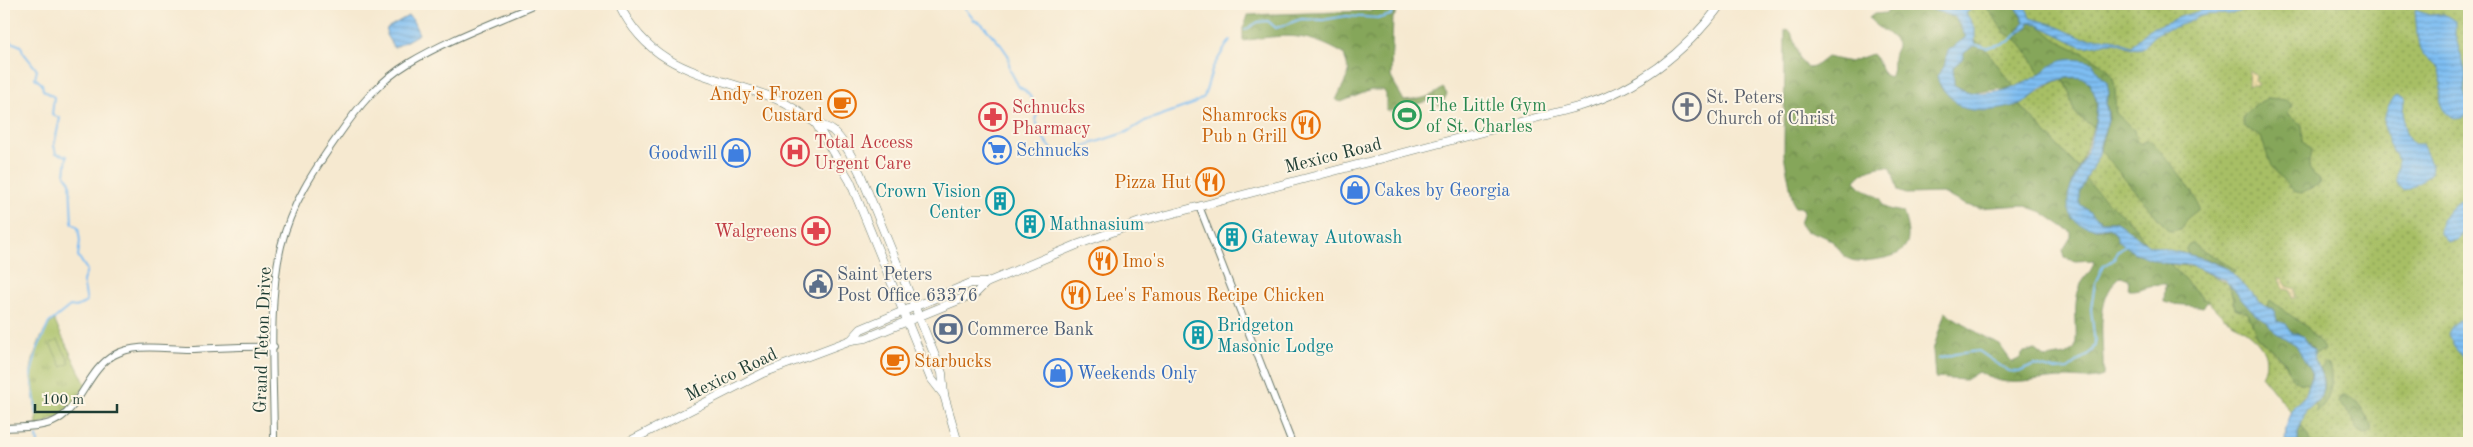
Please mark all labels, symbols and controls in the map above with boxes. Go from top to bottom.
place label: Andy's Frozen Custard [709,86,823,125]
cafe icon: Andy's Frozen Custard [827,89,857,119]
place label: St. Peters Church of Christ [1706,89,1836,128]
church icon: St. Peters Church of Christ [1672,92,1702,122]
place label: The Little Gym of St. Charles [1426,97,1546,136]
place label: Schnucks Pharmacy [1012,99,1091,138]
sports icon: The Little Gym of St. Charles [1392,100,1422,130]
pharmacy icon: Schnucks Pharmacy [978,102,1008,132]
place label: Shamrocks Pub n Grill [1201,107,1287,146]
restaurant icon: Shamrocks Pub n Grill [1291,110,1321,140]
place label: Total Access Urgent Care [814,134,913,173]
supermarket icon: Schnucks [982,135,1012,165]
street label: Mexico Road [1283,135,1384,177]
hospital icon: Total Access Urgent Care [780,137,810,167]
shop icon: Goodwill [721,138,751,168]
place label: Schnucks [1016,142,1089,160]
place label: Goodwill [648,145,717,163]
restaurant icon: Pizza Hut [1195,167,1225,197]
place label: Pizza Hut [1114,174,1191,192]
shop icon: Cakes by Georgia [1340,175,1370,205]
place label: Cakes by Georgia [1374,182,1510,200]
place label: Crown Vision Center [875,183,982,222]
building icon: Crown Vision Center [985,186,1015,216]
building icon: Mathnasium [1015,209,1045,239]
pharmacy icon: Walgreens [801,216,831,246]
place label: Mathnasium [1049,216,1144,234]
building icon: Gateway Autowash [1217,222,1247,252]
place label: Walgreens [714,223,797,241]
place label: Gateway Autowash [1251,229,1402,247]
restaurant icon: Imo's [1088,246,1118,276]
place label: Imo's [1122,253,1165,271]
street label: Grand Teton Drive [251,266,275,414]
place label: Saint Peters Post Office 63376 [837,266,978,305]
public building icon: Saint Peters Post Office 63376 [803,269,833,299]
restaurant icon: Lee's Famous Recipe Chicken [1061,280,1091,310]
place label: Lee's Famous Recipe Chicken [1095,287,1325,305]
bank icon: Commerce Bank [933,314,963,344]
place label: Bridgeton Masonic Lodge [1217,317,1334,356]
building icon: Bridgeton Masonic Lodge [1183,320,1213,350]
place label: Commerce Bank [967,321,1094,339]
street label: Mexico Road [683,345,780,405]
cafe icon: Starbucks [880,346,910,376]
place label: Starbucks [914,353,992,371]
shop icon: Weekends Only [1043,358,1073,388]
place label: Weekends Only [1077,365,1198,383]
scale bar [35,382,118,414]
text: 100 m [42,393,84,408]

